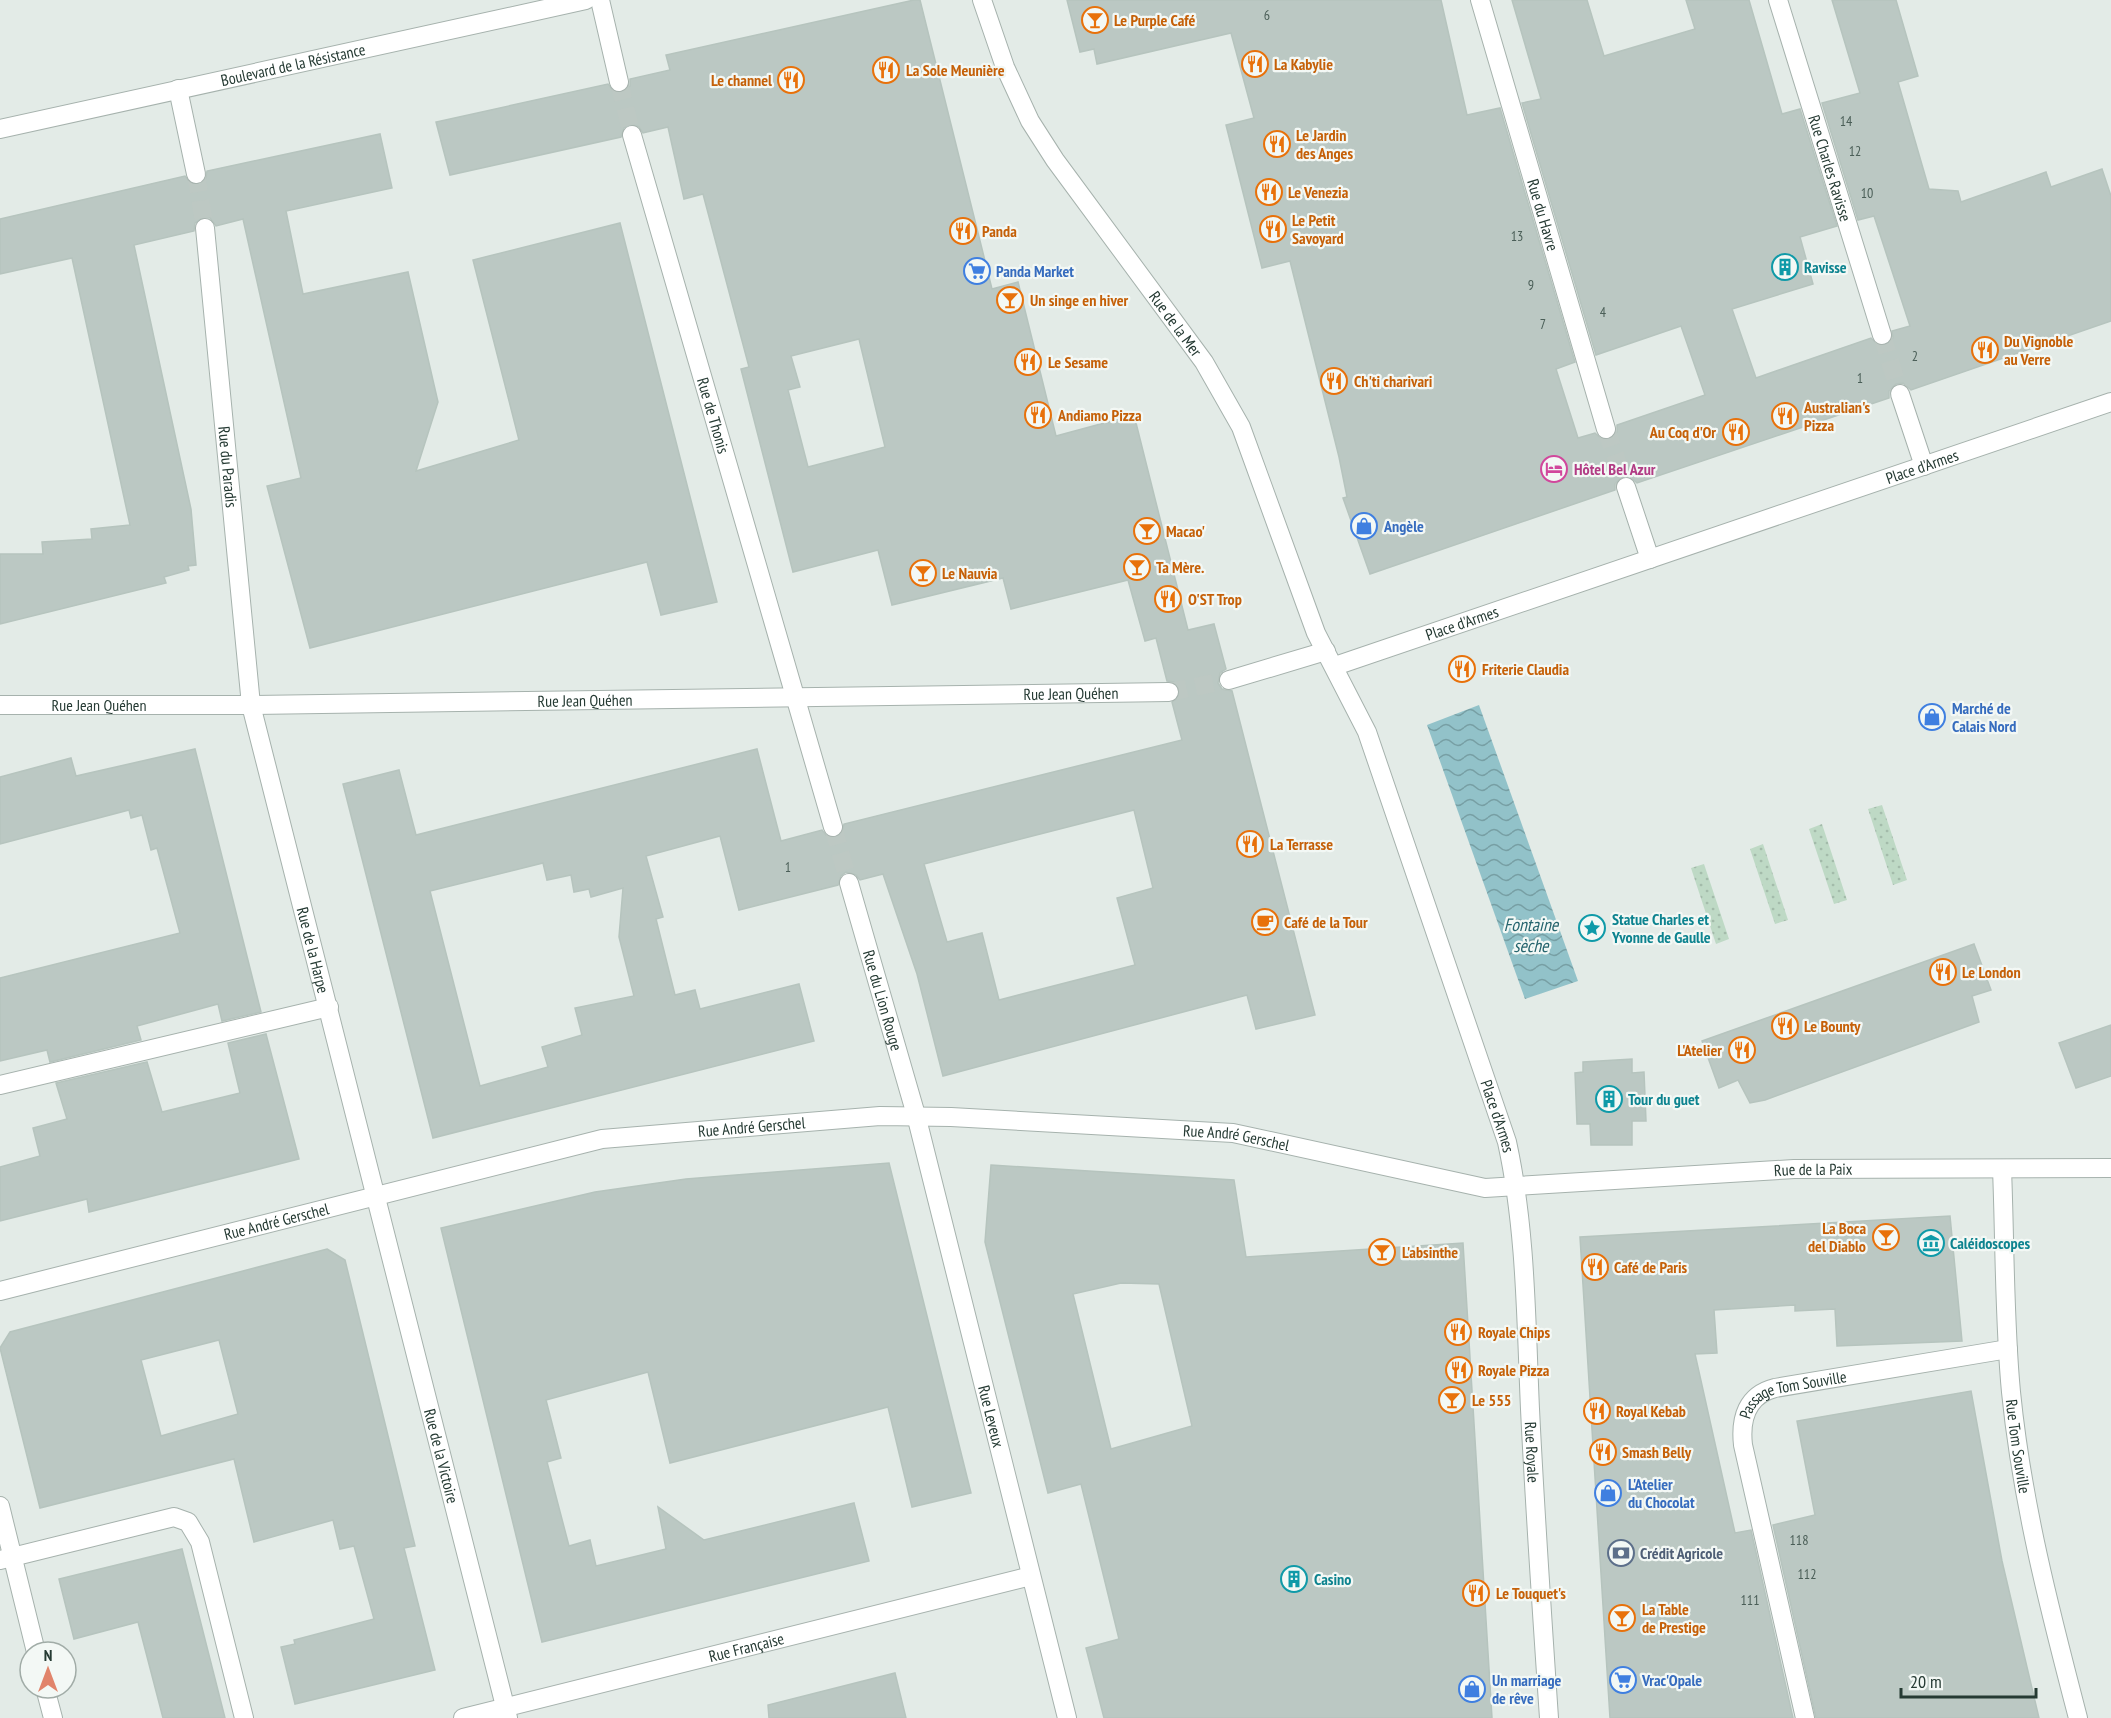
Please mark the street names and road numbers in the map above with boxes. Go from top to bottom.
street label: Boulevard de la Résistance [219,39,367,90]
street label: Rue Charles Ravisse [1804,112,1856,224]
street label: Rue du Havre [1523,177,1563,253]
street label: Rue de la Mer [1145,287,1207,361]
street label: Rue de Thonis [693,375,734,456]
street label: Rue du Paradis [214,425,242,509]
street label: Place d'Armes [1883,445,1961,488]
street label: Place d'Armes [1423,601,1501,644]
street label: Rue Jean Quéhen [1023,683,1119,704]
street label: Rue Jean Quéhen [537,690,633,711]
street label: Rue Jean Quéhen [51,695,147,715]
street label: Rue de la Harpe [293,905,334,995]
street label: Rue du Lion Rouge [859,948,907,1053]
street label: Place d'Armes [1477,1077,1519,1154]
street label: Rue André Gerschel [697,1112,806,1141]
street label: Rue André Gerschel [1182,1120,1292,1155]
street label: Rue de la Paix [1773,1159,1853,1180]
street label: Rue André Gerschel [222,1198,331,1244]
street label: Passage Tom Souville [1735,1366,1848,1421]
street label: Rue Leveux [974,1383,1009,1450]
street label: Rue Tom Souville [2002,1398,2035,1495]
street label: Rue de la Victoire [420,1406,463,1505]
street label: Rue Royale [1521,1421,1544,1483]
street label: Rue Française [707,1628,786,1666]

